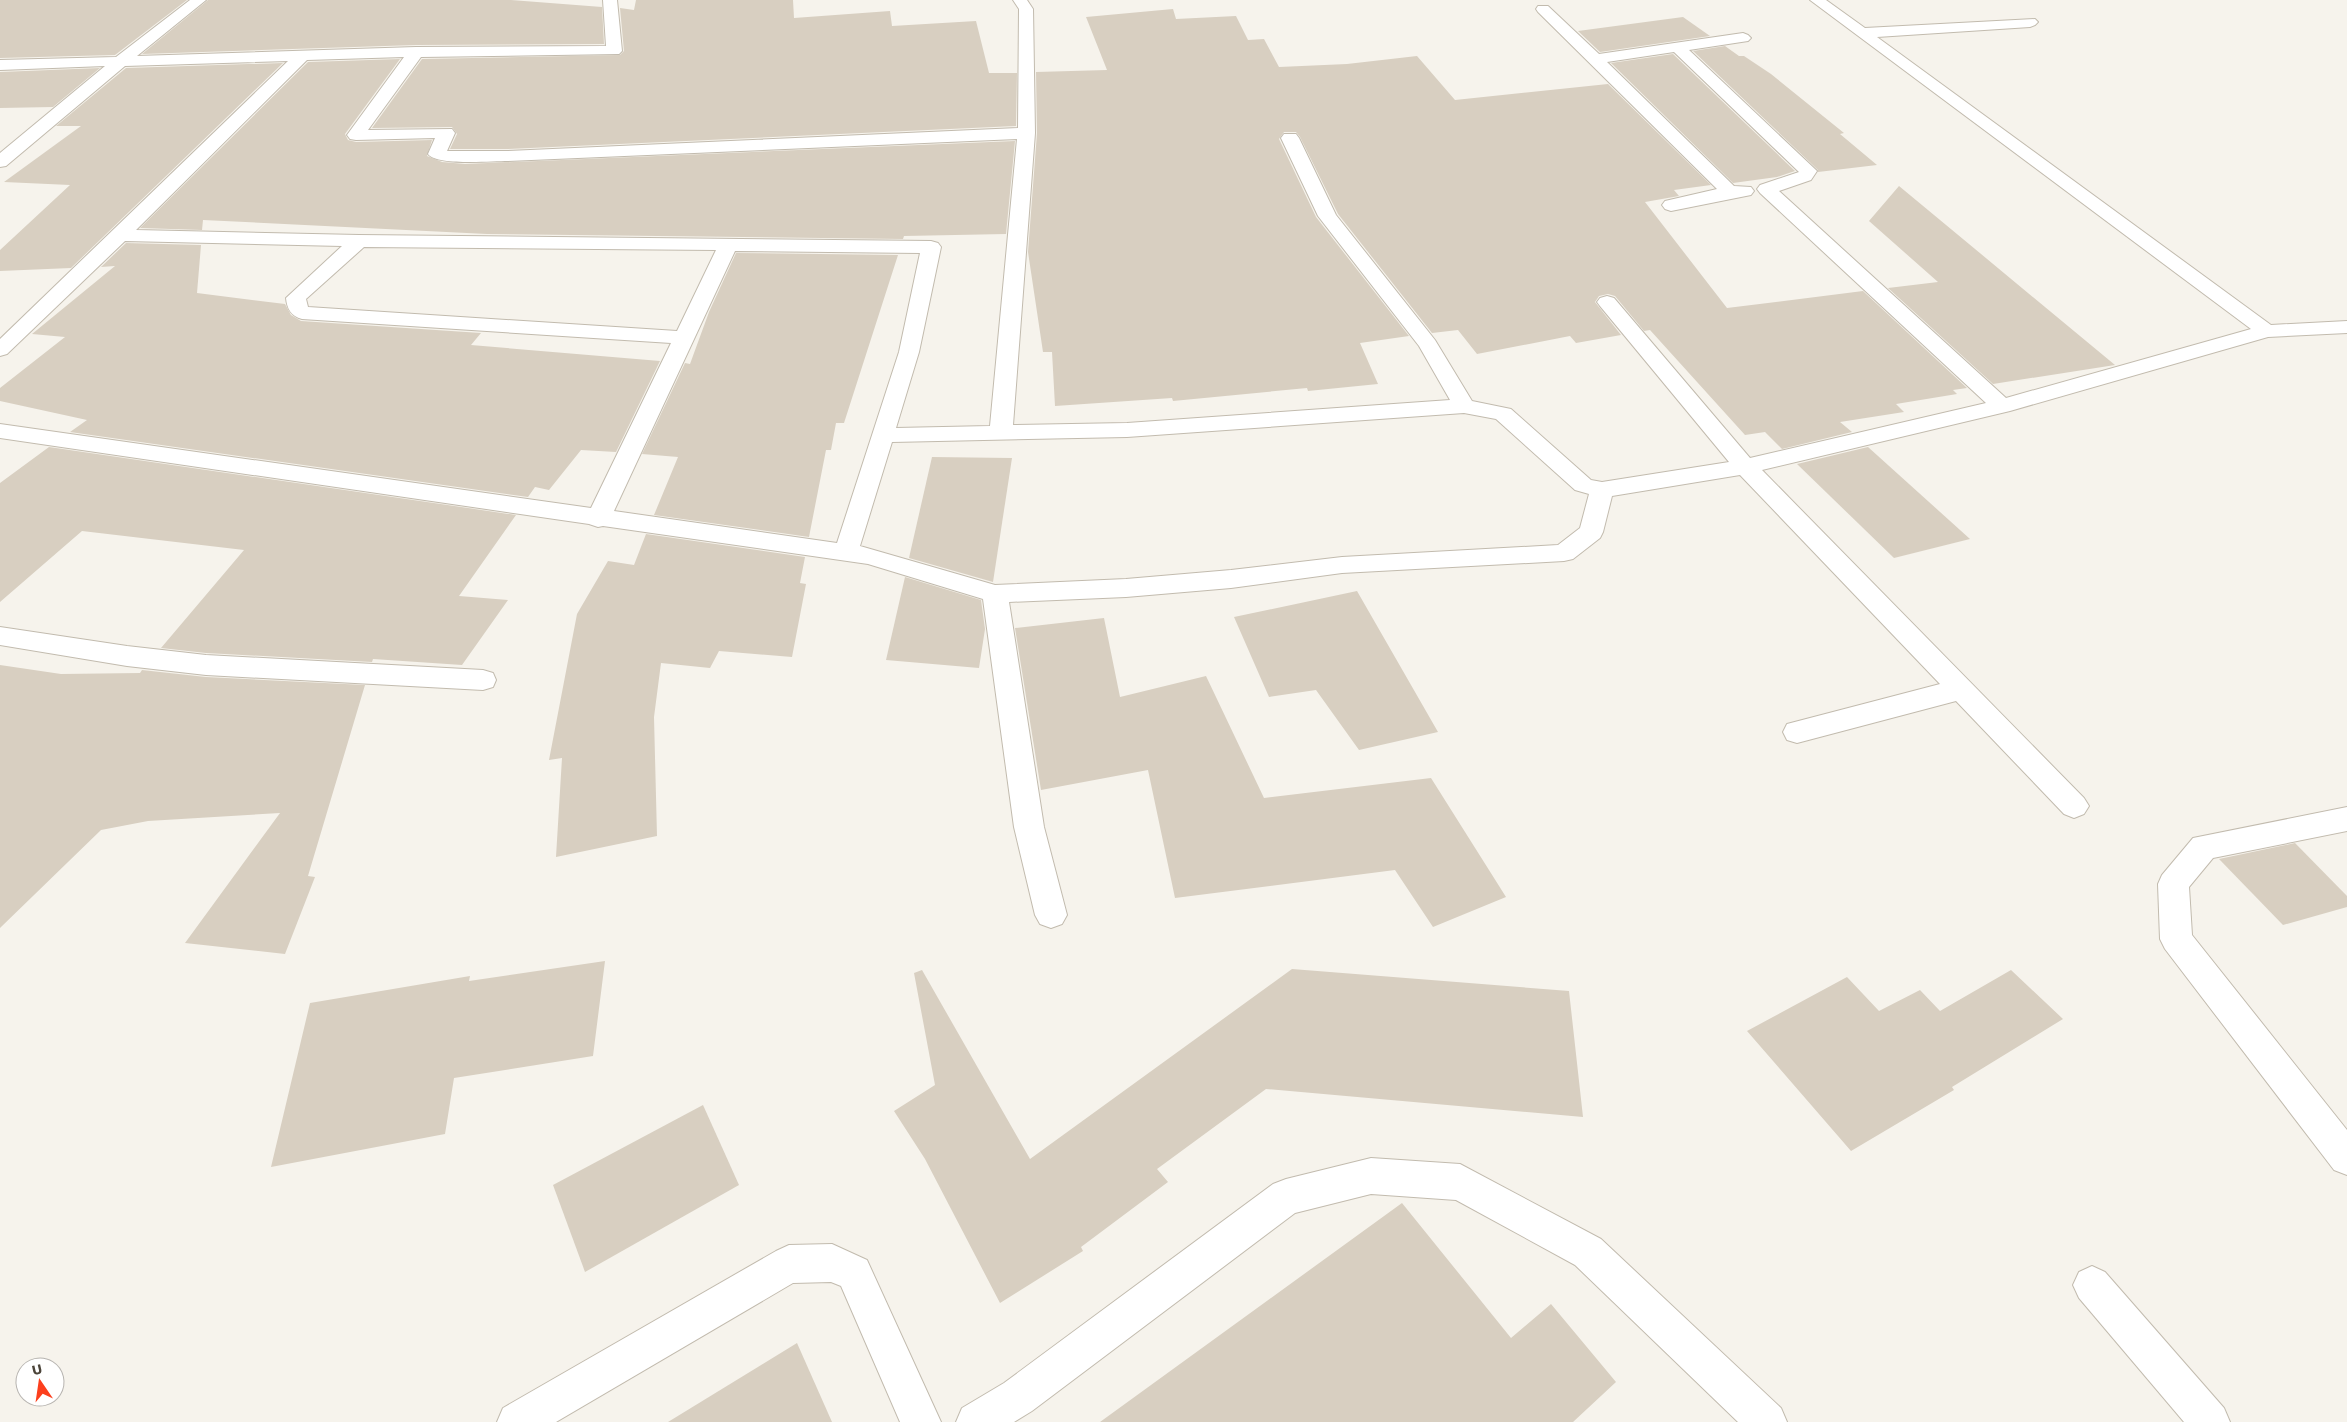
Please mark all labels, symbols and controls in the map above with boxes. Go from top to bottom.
north arrow [15,1357,65,1407]
text: U [30,1360,44,1378]

